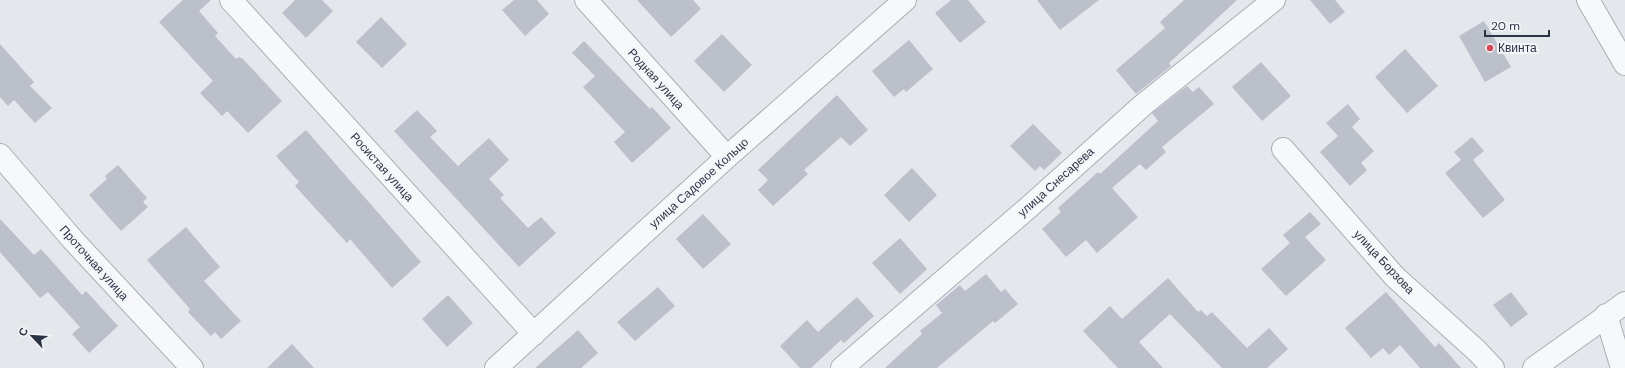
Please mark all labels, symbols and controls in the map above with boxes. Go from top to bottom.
scale bar [1485,12,1549,38]
text: 20 m [1491,18,1520,34]
place label: Квинта [1498,40,1537,56]
marker: Квинта [1485,43,1495,53]
street label: Родная улица [624,45,688,113]
street label: Росистая улица [347,129,417,205]
street label: улица Садовое Кольцо [646,134,752,232]
street label: улица Снесарева [1015,143,1098,220]
street label: Проточная улица [56,222,132,304]
street label: улица Борзова [1350,226,1418,298]
north arrow [12,316,52,356]
text: С [15,325,31,338]

